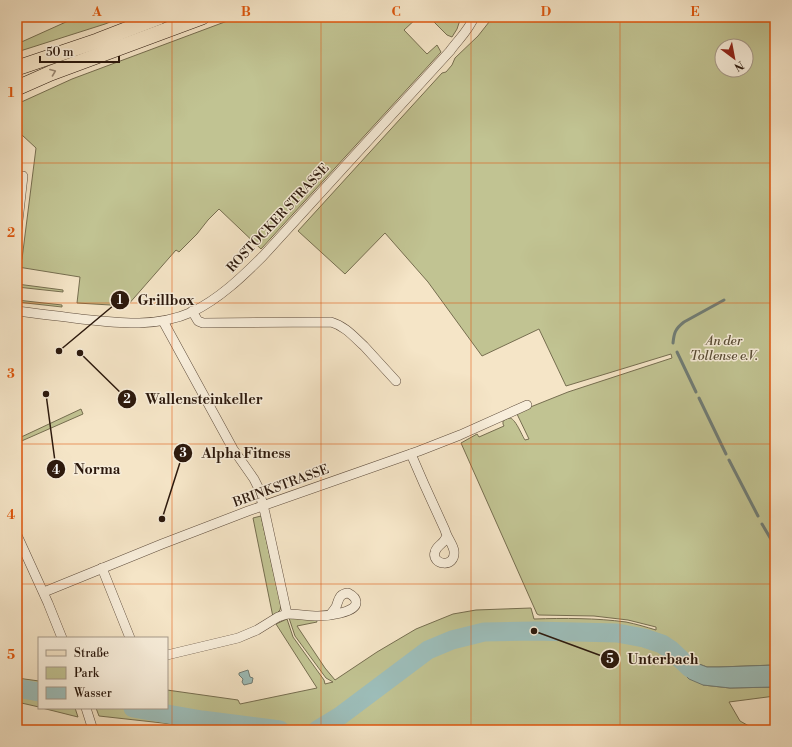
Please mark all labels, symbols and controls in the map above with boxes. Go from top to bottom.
text: A [91,4,102,20]
text: B [241,4,251,20]
text: C [391,4,401,20]
text: D [541,4,551,20]
text: E [690,4,700,20]
scale bar [40,38,119,64]
north arrow [714,38,754,78]
text: 50 m [46,45,74,60]
text: N [731,57,746,74]
one-way arrow [49,69,56,77]
text: 1 [8,85,15,101]
street label: ROSTOCKER STRASSE [223,160,333,276]
text: 2 [7,225,15,241]
callout: Grillbox [110,287,203,313]
text: Grillbox [138,292,195,310]
text: 1 [117,293,123,308]
park label: An der Tollense e.V. [690,333,758,364]
text: 3 [7,366,15,382]
callout: Wallensteinkeller [117,386,271,412]
text: Wallensteinkeller [144,391,263,409]
text: 2 [123,392,131,407]
callout: Alpha Fitness [173,440,298,466]
text: Alpha Fitness [201,445,290,463]
text: 3 [179,446,187,461]
callout: Norma [46,456,129,482]
text: Norma [74,461,121,479]
street label: BRINKSTRASSE [230,461,331,511]
text: 4 [52,463,60,478]
text: 4 [7,507,16,523]
legend [38,637,168,709]
text: Straße [74,646,109,661]
callout: Unterbach [600,646,707,672]
text: 5 [7,647,15,663]
text: Unterbach [628,651,699,669]
text: 5 [606,652,614,667]
text: Park [74,666,100,681]
text: Wasser [73,686,112,701]

